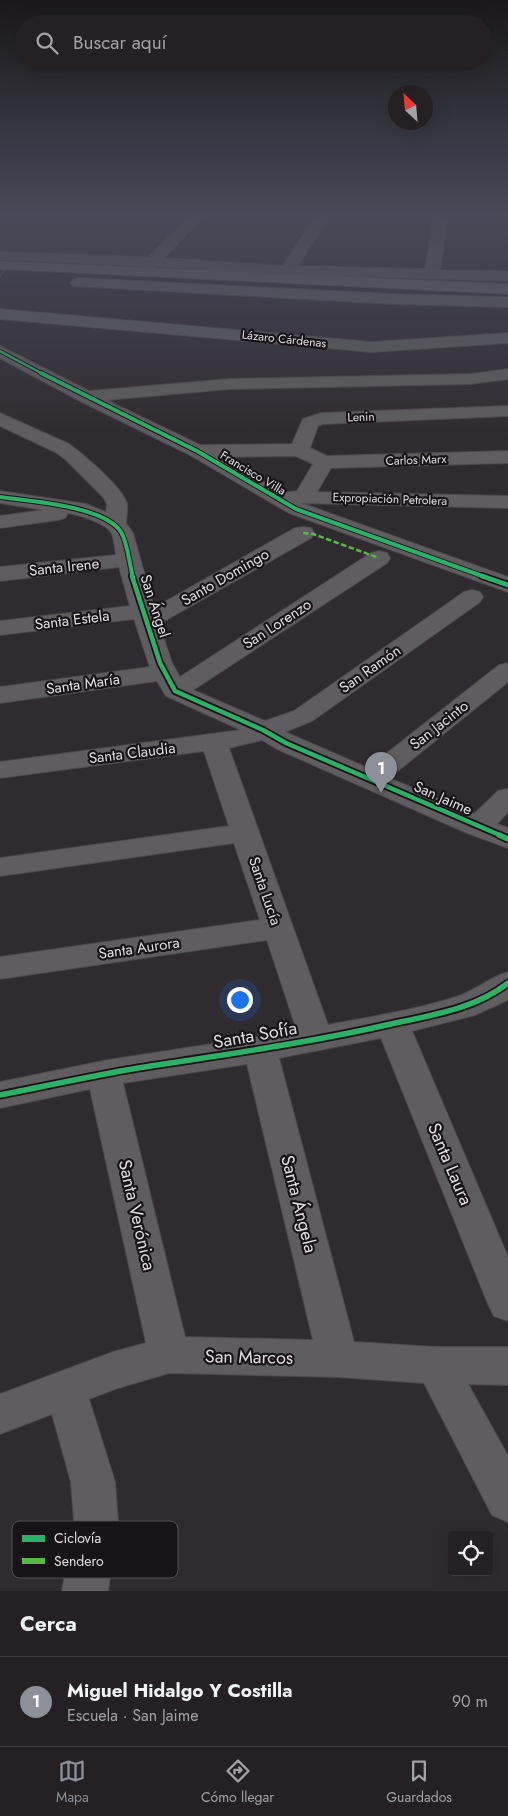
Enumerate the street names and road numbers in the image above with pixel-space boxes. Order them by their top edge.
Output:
street label: Lázaro Cárdenas [241,326,327,352]
street label: Lenin [347,408,375,426]
street label: Francisco Villa [217,446,289,500]
street label: Carlos Marx [385,450,448,470]
street label: Expropiación Petrolera [332,488,448,510]
street label: Santo Domingo [177,543,273,611]
street label: Santa Irene [28,552,101,582]
street label: San Ángel [134,572,176,640]
street label: San Lorenzo [238,593,316,655]
street label: Santa Estela [33,605,111,635]
street label: San Ramón [335,640,405,698]
street label: Santa María [45,668,121,700]
street label: San Jacinto [405,695,473,755]
street label: Santa Claudia [87,737,177,769]
street label: San Jaime [410,775,476,821]
street label: Santa Lucía [243,854,287,928]
street label: Santa Aurora [97,931,181,965]
street label: Santa Sofía [211,1015,299,1055]
street label: Santa Laura [421,1119,479,1209]
street label: Santa Ángela [274,1152,324,1256]
street label: Santa Verónica [112,1157,162,1273]
street label: San Marcos [205,1343,293,1371]

